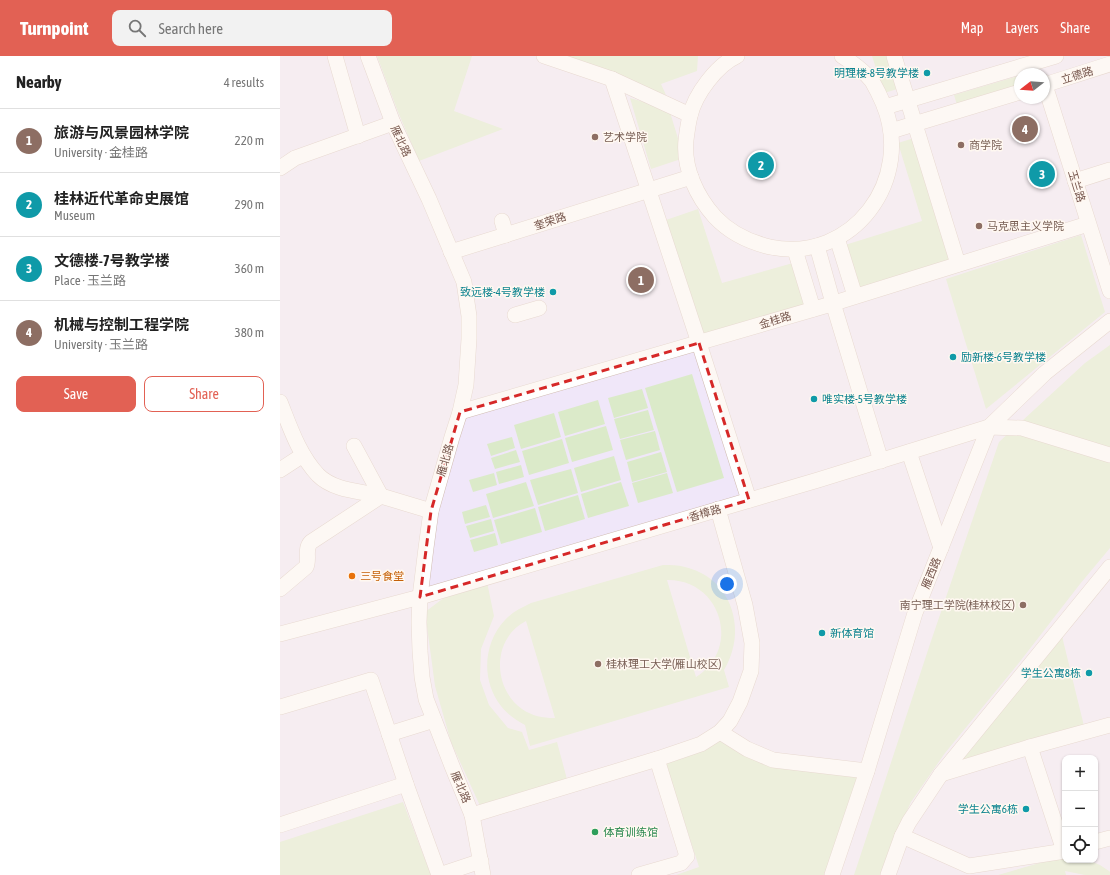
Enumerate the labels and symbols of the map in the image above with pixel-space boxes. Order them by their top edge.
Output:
street label: 立德路 [1059,64,1095,86]
place label: 明理楼-8号教学楼 [834,67,919,79]
marker: 明理楼-8号教学楼 [922,68,932,78]
north arrow [1014,68,1050,104]
pin: 4 [1012,114,1038,144]
street label: 雁北路 [389,124,413,158]
place label: 艺术学院 [603,131,647,143]
marker: 艺术学院 [590,132,600,142]
place label: 商学院 [969,139,1002,151]
marker: 商学院 [956,140,966,150]
pin: 2 [748,150,774,180]
pin: 3 [1029,159,1055,189]
street label: 玉兰路 [1066,168,1088,204]
street label: 奎荣路 [532,210,568,232]
place label: 马克思主义学院 [987,220,1064,232]
marker: 马克思主义学院 [974,221,984,231]
pin: 1 [628,265,654,295]
place label: 致远楼-4号教学楼 [460,286,545,298]
marker: 致远楼-4号教学楼 [548,287,558,297]
street label: 金桂路 [757,309,793,331]
place label: 励新楼-6号教学楼 [961,351,1046,363]
marker: 励新楼-6号教学楼 [948,352,958,362]
place label: 唯实楼-5号教学楼 [822,393,907,405]
marker: 唯实楼-5号教学楼 [809,394,819,404]
street label: 雁北路 [435,442,455,478]
street label: 香樟路 [687,503,723,523]
street label: 雁西路 [919,555,943,591]
place label: 三号食堂 [360,570,404,582]
marker: 三号食堂 [347,571,357,581]
your location [717,574,737,594]
place label: 南宁理工学院(桂林校区) [900,599,1015,611]
marker: 南宁理工学院(桂林校区) [1018,600,1028,610]
place label: 新体育馆 [830,627,874,639]
marker: 新体育馆 [817,628,827,638]
place label: 桂林理工大学(雁山校区) [606,658,722,670]
marker: 桂林理工大学(雁山校区) [593,659,603,669]
place label: 学生公寓8栋 [1021,667,1081,679]
marker: 学生公寓8栋 [1084,668,1094,678]
street label: 雁北路 [449,769,473,805]
place label: 学生公寓6栋 [958,803,1018,815]
marker: 学生公寓6栋 [1021,804,1031,814]
place label: 体育训练馆 [603,826,658,838]
marker: 体育训练馆 [590,827,600,837]

